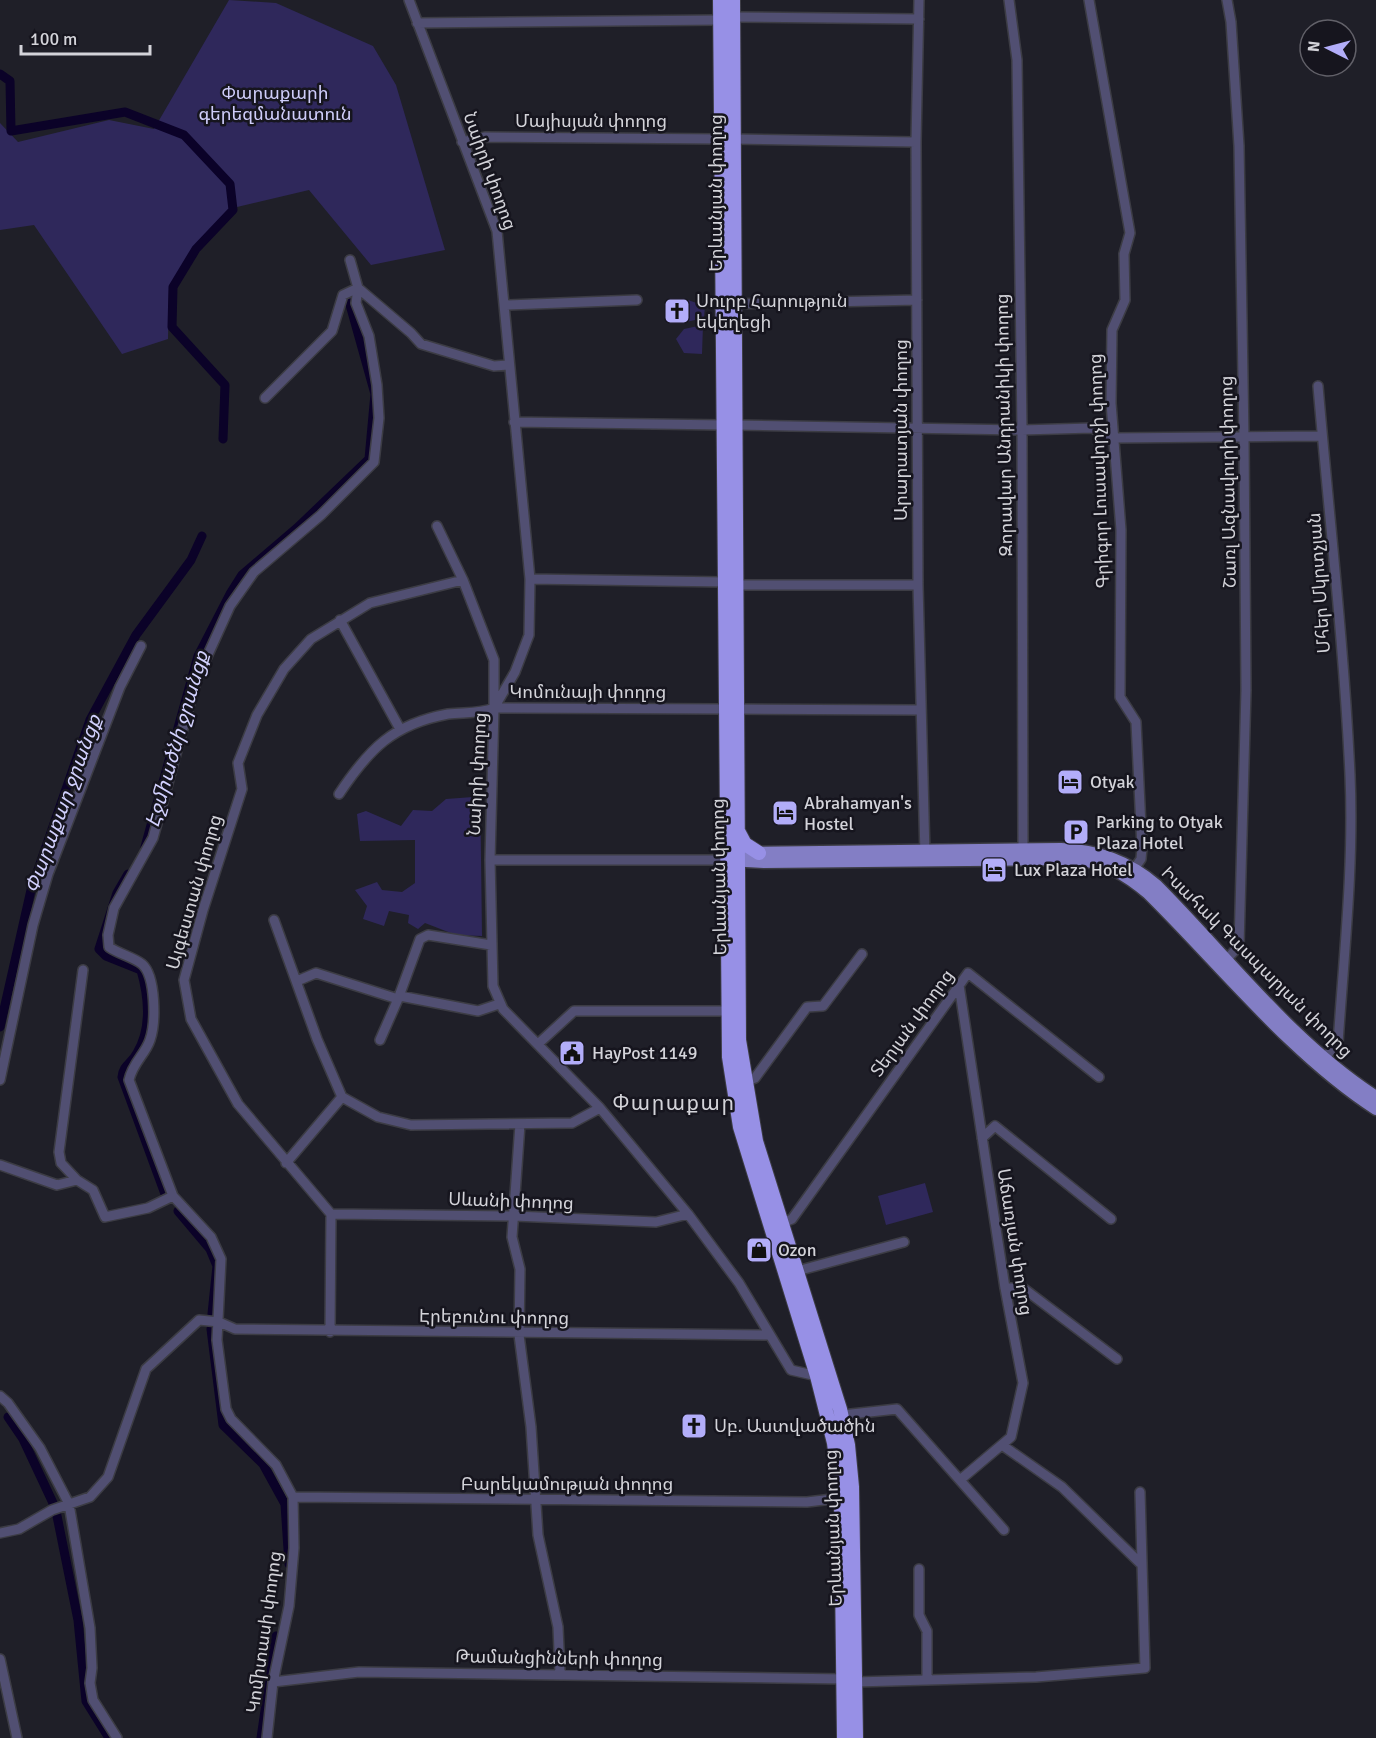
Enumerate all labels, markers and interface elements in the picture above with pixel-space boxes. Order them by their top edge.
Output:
scale bar [21,18,150,56]
north arrow [1298,18,1358,78]
text: 100 m [30,28,77,50]
text: N [1304,40,1325,53]
park label: Փարաքարի գերեզմանատուն [198,82,352,125]
street label: Նաիրի փողոց [459,109,521,233]
street label: Մայիսյան փողոց [515,110,667,132]
street label: Երևանյան փողոց [705,114,727,272]
place label: Սուրբ Հարություն եկեղեցի [696,290,848,333]
street label: Զորավար Անդրանիկի փողոց [991,293,1017,557]
church icon: Սուրբ Հարություն եկեղեցի [662,296,692,326]
street label: Արարատյան փողոց [890,339,912,521]
street label: Գրիգոր Լուսավորչի փողոց [1084,353,1114,589]
street label: Շառլ Ազնավուրի փողոց [1215,375,1241,589]
street label: Մհեր Մկրտչյան [1303,512,1335,654]
water label: Էջմիածնի ջրանցք [140,647,214,830]
street label: Կոմունայի փողոց [510,681,666,703]
water label: Փարաքար ջրանցք [19,710,107,897]
street label: Նաիրի փողոց [463,712,491,836]
hotel icon: Otyak [1055,767,1085,797]
place label: Otyak [1090,771,1135,793]
place label: Abrahamyan's Hostel [804,792,912,835]
street label: Երևանյան փողոց [707,798,731,956]
hotel icon: Abrahamyan's Hostel [770,798,800,828]
place label: Parking to Otyak Plaza Hotel [1096,811,1223,854]
street label: Այգեստան փողոց [161,812,227,972]
parking icon: Parking to Otyak Plaza Hotel [1061,817,1091,847]
hotel icon: Lux Plaza Hotel [979,855,1009,885]
place label: Lux Plaza Hotel [1014,859,1133,881]
street label: Իսահակ Գասպարյան փողոց [1157,862,1357,1062]
street label: Տերյան փողոց [866,965,958,1081]
public building icon: HayPost 1149 [557,1038,587,1068]
place label: HayPost 1149 [592,1042,698,1064]
district label: Փարաքար [613,1090,735,1116]
street label: Աճառյան փողոց [993,1167,1037,1317]
street label: Սևանի փողոց [448,1188,574,1214]
shop icon: Ozon [744,1235,774,1265]
place label: Ozon [778,1239,817,1261]
street label: Էրեբունու փողոց [419,1305,569,1329]
church icon: Սբ. Աստվածածին [679,1411,709,1441]
place label: Սբ. Աստվածածին [714,1415,876,1437]
street label: Երևանյան փողոց [819,1449,847,1607]
street label: Բարեկամության փողոց [461,1473,673,1495]
street label: Կոմիտասի փողոց [242,1550,286,1714]
street label: Թամանցինների փողոց [455,1645,663,1671]

